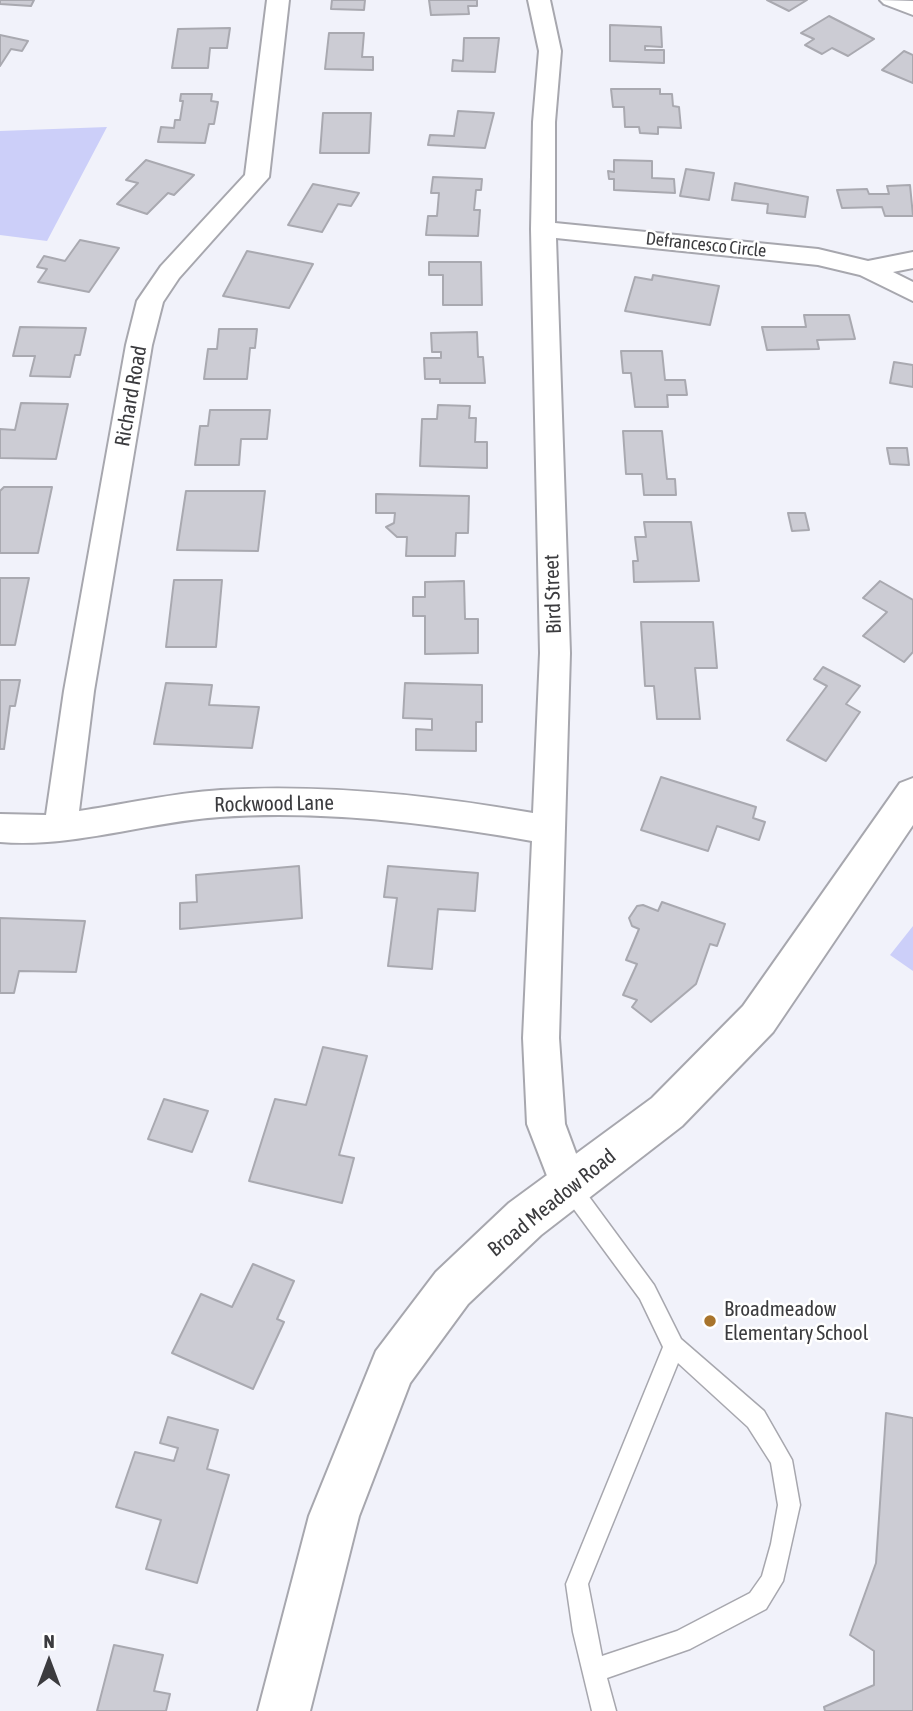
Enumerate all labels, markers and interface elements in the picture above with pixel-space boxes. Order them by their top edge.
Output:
street label: Defrancesco Circle [645,228,767,262]
street label: Richard Road [110,344,152,448]
street label: Bird Street [539,554,567,634]
street label: Rockwood Lane [214,790,334,818]
street label: Broad Meadow Road [483,1144,621,1262]
place label: Broadmeadow Elementary School [724,1296,868,1346]
marker: Broadmeadow Elementary School [702,1313,718,1329]
north arrow [14,1627,84,1697]
text: N [43,1630,55,1652]

